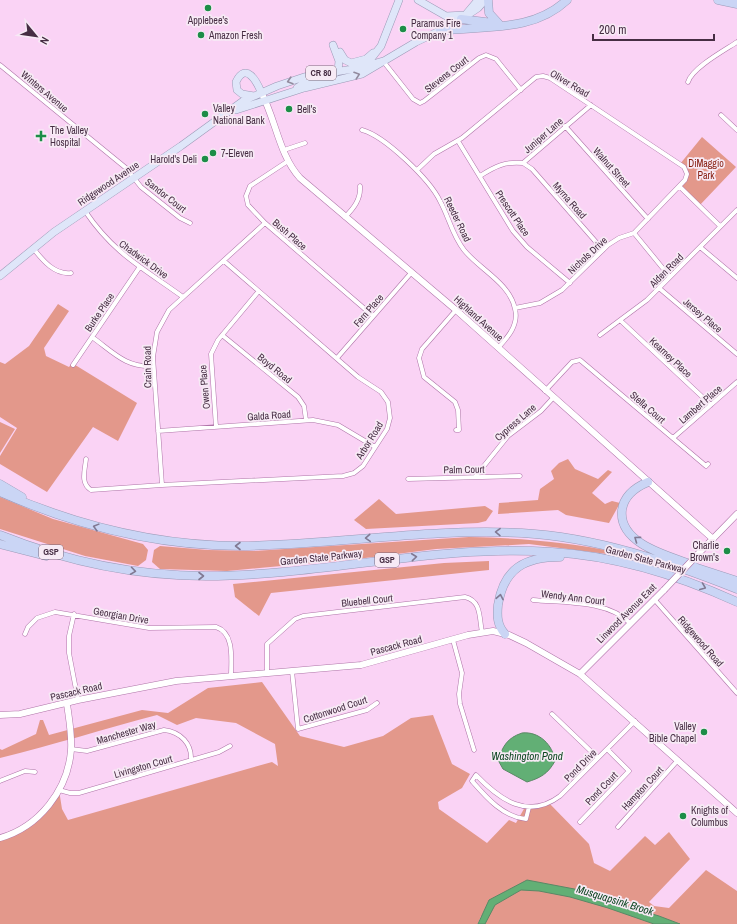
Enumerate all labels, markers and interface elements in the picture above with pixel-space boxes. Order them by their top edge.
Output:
marker: Applebee's [203,3,213,13]
place label: Applebee's [187,14,228,27]
north arrow [16,16,56,56]
scale bar [593,16,714,42]
place label: Paramus Fire Company 1 [411,17,461,42]
text: 200 m [599,22,626,38]
marker: Paramus Fire Company 1 [398,24,408,34]
place label: Amazon Fresh [208,29,262,42]
marker: Amazon Fresh [196,30,206,40]
text: N [37,35,52,47]
street label: Stevens Court [422,53,471,96]
road number: CR 80 [306,66,336,80]
street label: Oliver Road [548,67,592,100]
street label: Winters Avenue [18,68,71,115]
one-way arrow [353,72,360,80]
one-way arrow [287,76,294,85]
place label: Valley National Bank [213,102,265,127]
place label: Bell's [297,103,316,116]
marker: Bell's [284,104,294,114]
marker: Valley National Bank [200,109,210,119]
street label: Juniper Lane [521,114,566,156]
place label: The Valley Hospital [50,124,89,149]
marker: The Valley Hospital [35,130,47,142]
street label: Walnut Street [590,145,633,191]
place label: 7-Eleven [221,147,253,160]
marker: 7-Eleven [208,148,218,158]
place label: Harold's Deli [150,153,197,166]
marker: Harold's Deli [200,154,210,164]
park label: DiMaggio Park [688,157,724,182]
street label: Ridgewood Avenue [75,158,142,209]
street label: Sandor Court [142,175,189,216]
street label: Myrna Road [550,179,589,221]
street label: Prescott Place [492,188,533,239]
street label: Reeder Road [441,194,474,244]
street label: Bush Place [270,216,310,253]
street label: Nichols Drive [565,234,610,277]
street label: Chadwick Drive [116,237,171,282]
street label: Alden Road [646,251,686,291]
street label: Burke Place [82,290,117,334]
street label: Fern Place [351,291,386,329]
street label: Highland Avenue [451,293,506,344]
street label: Jersey Place [681,295,725,336]
street label: Kearney Place [647,334,695,381]
street label: Crain Road [141,346,154,388]
street label: Boyd Road [255,351,295,386]
street label: Owen Place [196,364,213,410]
street label: Lambert Place [676,382,725,427]
street label: Stella Court [627,388,669,427]
street label: Cypress Lane [492,401,539,444]
street label: Galda Road [247,407,291,424]
street label: Arbor Road [352,419,386,462]
street label: Palm Court [443,463,485,476]
one-way arrow [93,523,100,532]
one-way arrow [495,528,501,536]
one-way arrow [365,534,371,543]
one-way arrow [634,537,641,544]
place label: Charlie Brown's [690,539,719,564]
one-way arrow [235,542,241,550]
street label: Garden State Parkway [604,543,688,577]
road number: GSP [39,545,63,559]
marker: Charlie Brown's [722,546,732,556]
street label: Garden State Parkway [279,547,364,568]
road number: GSP [375,553,399,567]
one-way arrow [411,553,417,562]
one-way arrow [130,566,136,575]
one-way arrow [198,572,204,580]
street label: Linwood Avenue East [594,580,659,646]
one-way arrow [699,582,706,590]
street label: Wendy Ann Court [540,587,606,608]
street label: Bluebell Court [341,591,394,610]
one-way arrow [495,594,504,600]
street label: Georgian Drive [92,604,150,627]
street label: Ridgewood Road [675,613,726,670]
street label: Pascack Road [369,632,423,659]
street label: Pascack Road [49,679,103,704]
street label: Cottonwood Court [302,693,369,726]
street label: Manchester Way [95,718,158,747]
place label: Valley Bible Chapel [649,720,697,745]
marker: Valley Bible Chapel [699,727,709,737]
street label: Pond Drive [561,746,600,784]
water label: Washington Pond [491,749,564,763]
street label: Livingston Court [112,752,175,781]
street label: Hampton Court [619,763,667,813]
street label: Pond Court [582,768,621,808]
place label: Knights of Columbus [691,804,729,829]
marker: Knights of Columbus [678,811,688,821]
water label: Musquapsink Brook [575,882,656,918]

